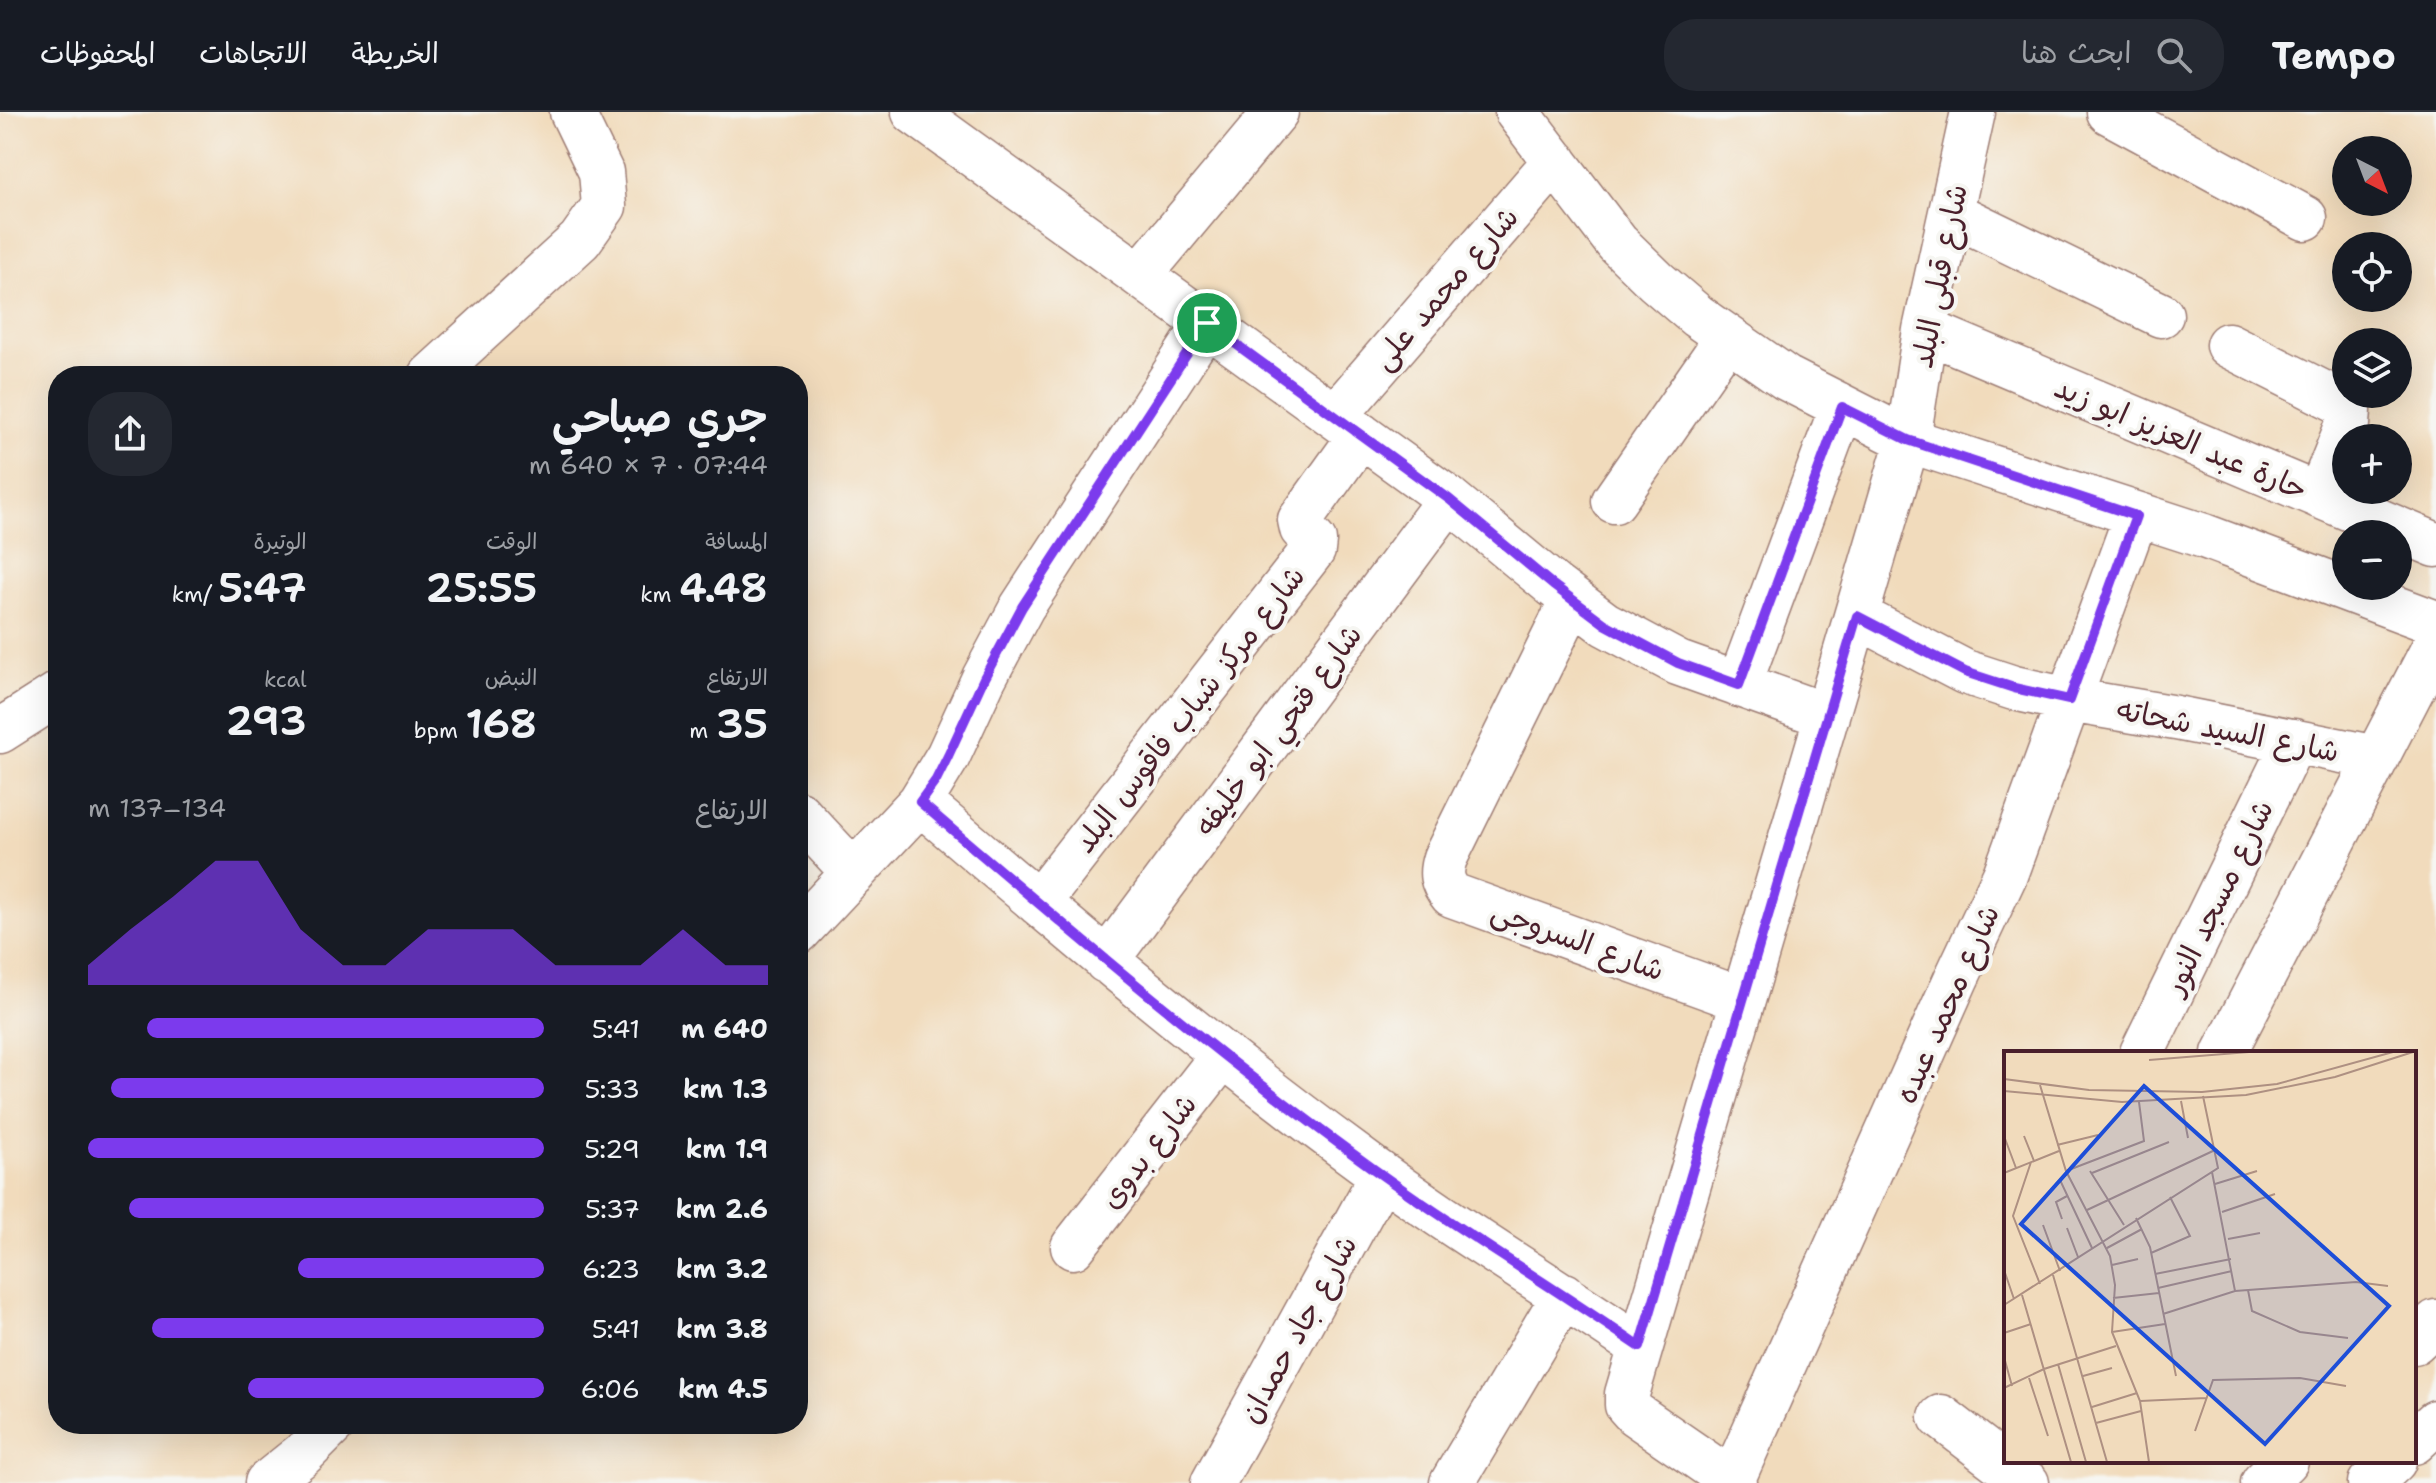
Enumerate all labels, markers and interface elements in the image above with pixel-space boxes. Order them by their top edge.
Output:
search box [1664,19,2224,91]
text: Tempo [2272,30,2396,81]
text: ابحث هنا [2021,32,2132,73]
icon: search [2152,33,2196,77]
text: المحفوظات [40,34,155,72]
text: الاتجاهات [199,34,307,72]
text: الخريطة [351,34,439,72]
north arrow [2332,136,2412,216]
map controls [2332,136,2412,600]
street label: شارع قبلى البلد [1901,180,1978,372]
street label: شارع محمد على [1363,197,1528,379]
button: locate [2332,232,2412,312]
pin [1173,289,1241,357]
icon: arrive [1185,301,1229,345]
button: layers [2332,328,2412,408]
street label: حارة عبد العزيز ابو زيد [2048,366,2314,510]
text: جري صباحي [552,387,768,446]
button: share [88,392,172,476]
button: + [2332,424,2412,504]
text: 07:44 · 7 × 640 m [529,447,768,482]
button: − [2332,520,2412,600]
text: الوتيرة [254,527,307,556]
text: الوقت [486,527,537,556]
text: المسافة [705,527,768,556]
street label: شارع مركز شباب فاقوس البلد [1064,557,1315,862]
text: 5:47 [218,561,307,615]
text: 25:55 [425,561,537,615]
text: 4.48 [679,561,768,615]
text: /km [172,580,218,609]
text: km [640,580,679,609]
street label: شارع فتحي ابو خليفه [1185,616,1376,848]
text: النبض [485,663,537,692]
text: الارتفاع [706,663,768,692]
text: kcal [264,665,307,694]
street label: شارع السيد شحاته [2113,688,2343,773]
text: 293 [225,694,307,748]
text: 168 [466,697,537,751]
text: 35 [716,697,768,751]
text: bpm [414,716,466,745]
text: m [689,716,716,745]
text: 134–137 m [88,790,226,825]
text: الارتفاع [695,792,768,827]
street label: شارع مسجد النور [2152,793,2284,1004]
street label: شارع السروجى [1485,890,1670,991]
street label: شارع محمد عبده [1885,898,2010,1110]
text: 5:41 [592,1011,640,1046]
text: 640 m [681,1011,768,1046]
inset map [2004,1051,2416,1463]
text: 5:33 [584,1071,640,1106]
text: 1.3 km [683,1071,768,1106]
street label: شارع بدوى [1090,1085,1207,1218]
text: 5:29 [584,1131,640,1166]
text: 1.9 km [686,1131,768,1166]
text: 5:37 [585,1191,640,1226]
text: 2.6 km [675,1191,768,1226]
street label: شارع جاد حمدان [1229,1228,1368,1431]
text: 6:23 [582,1251,640,1286]
text: 3.2 km [676,1251,768,1286]
text: 5:41 [592,1311,640,1346]
text: 3.8 km [676,1311,768,1346]
text: 6:06 [581,1371,640,1406]
text: 4.5 km [678,1371,768,1406]

